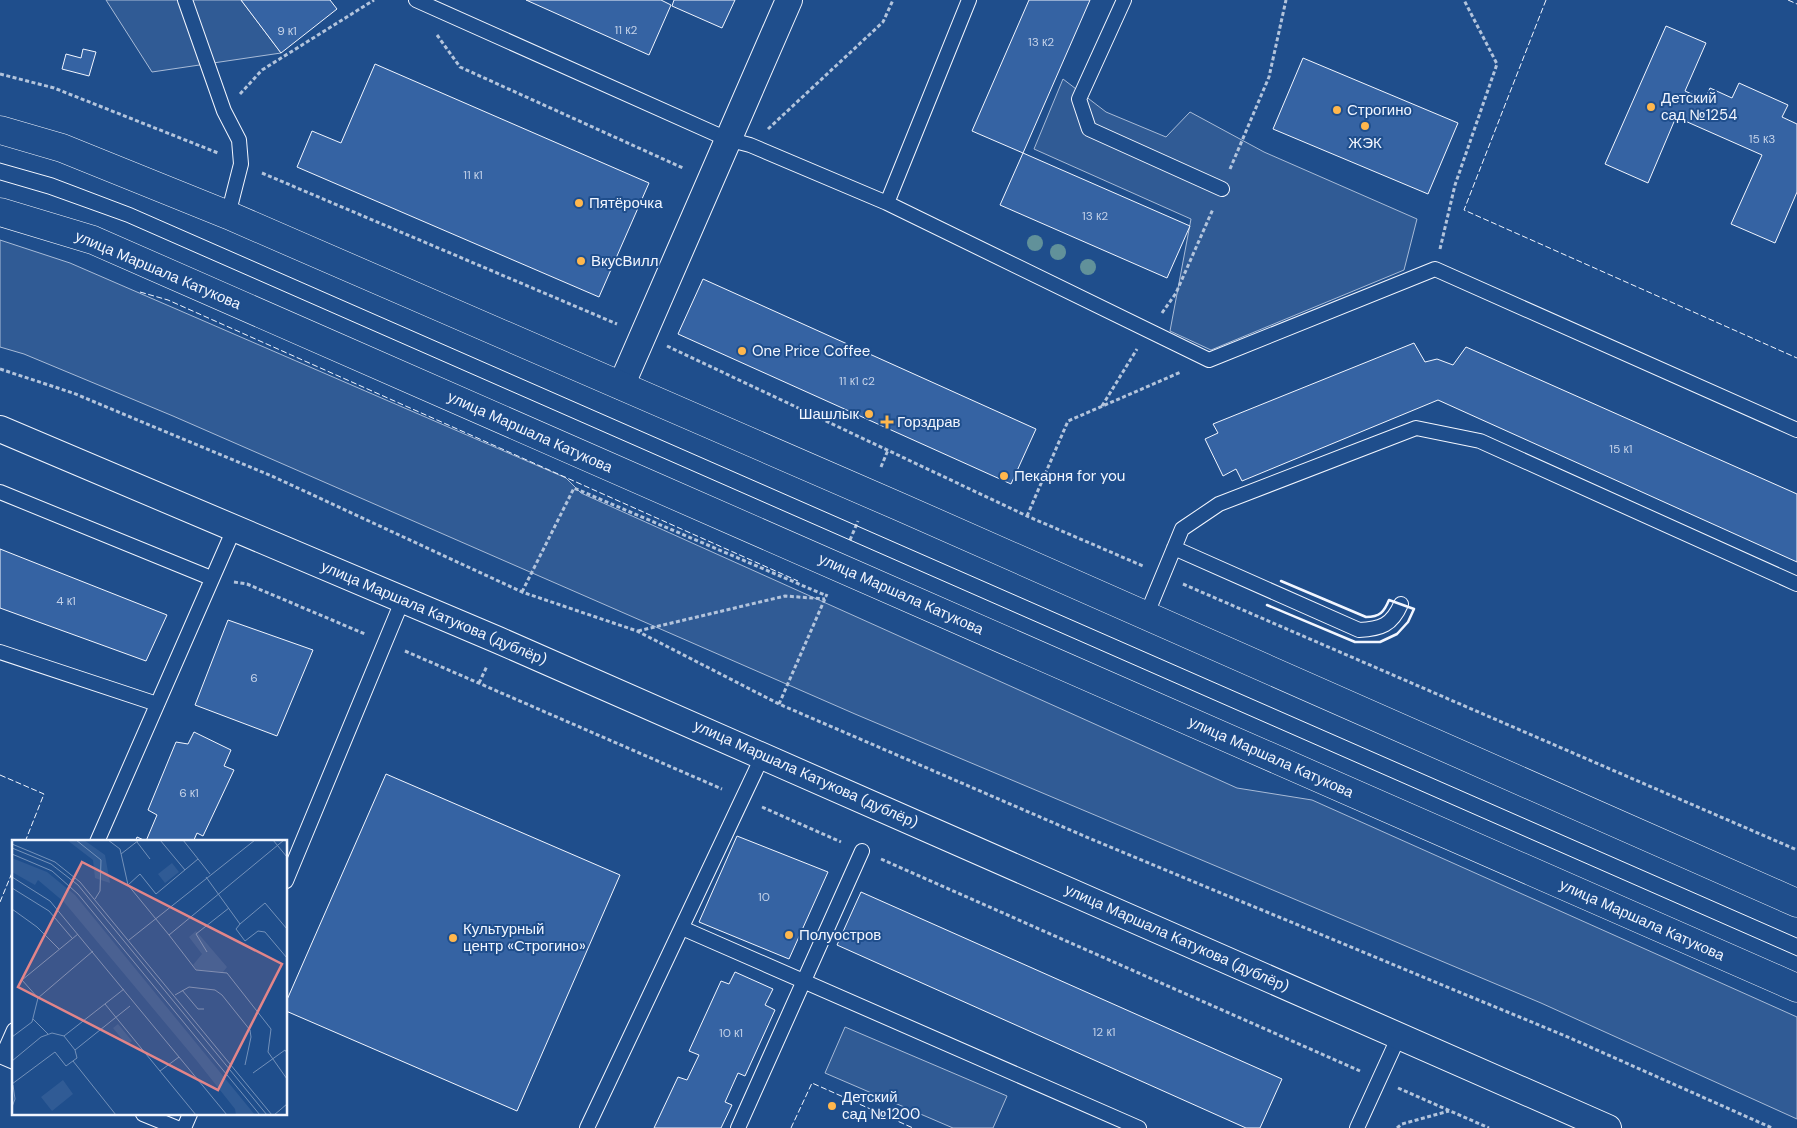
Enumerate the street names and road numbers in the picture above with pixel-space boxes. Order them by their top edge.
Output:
street label: улица Маршала Катукова [72,226,245,314]
street label: улица Маршала Катукова [444,387,616,478]
street label: улица Маршала Катукова [815,549,987,640]
street label: улица Маршала Катукова (дублёр) [318,556,550,670]
street label: улица Маршала Катукова [1185,712,1357,803]
street label: улица Маршала Катукова (дублёр) [691,715,921,833]
street label: улица Маршала Катукова [1556,875,1728,966]
street label: улица Маршала Катукова (дублёр) [1062,879,1292,997]

